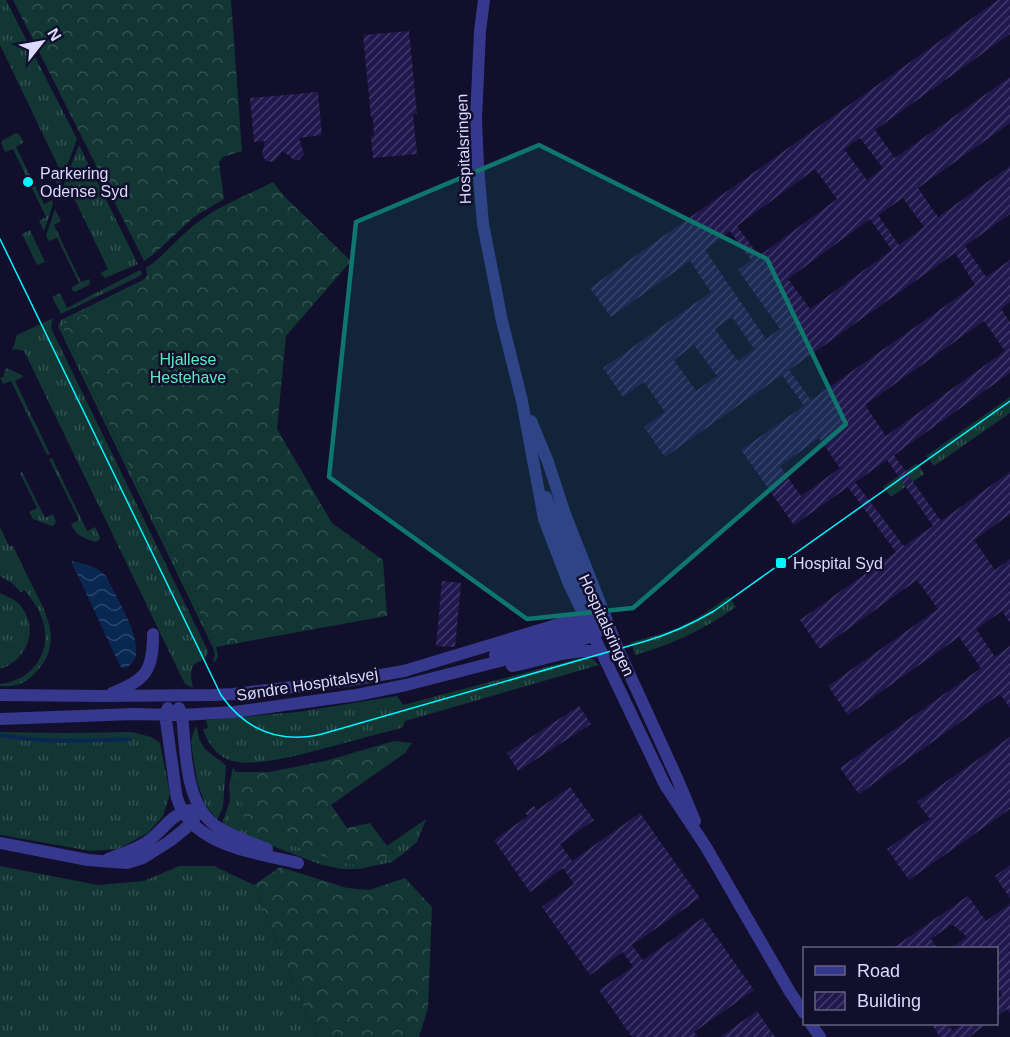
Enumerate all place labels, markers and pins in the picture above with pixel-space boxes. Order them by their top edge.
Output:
place label: Parkering Odense Syd [40,165,128,200]
marker: Parkering Odense Syd [21,175,35,189]
place label: Hospital Syd [793,555,883,572]
marker: Hospital Syd [774,556,788,570]

